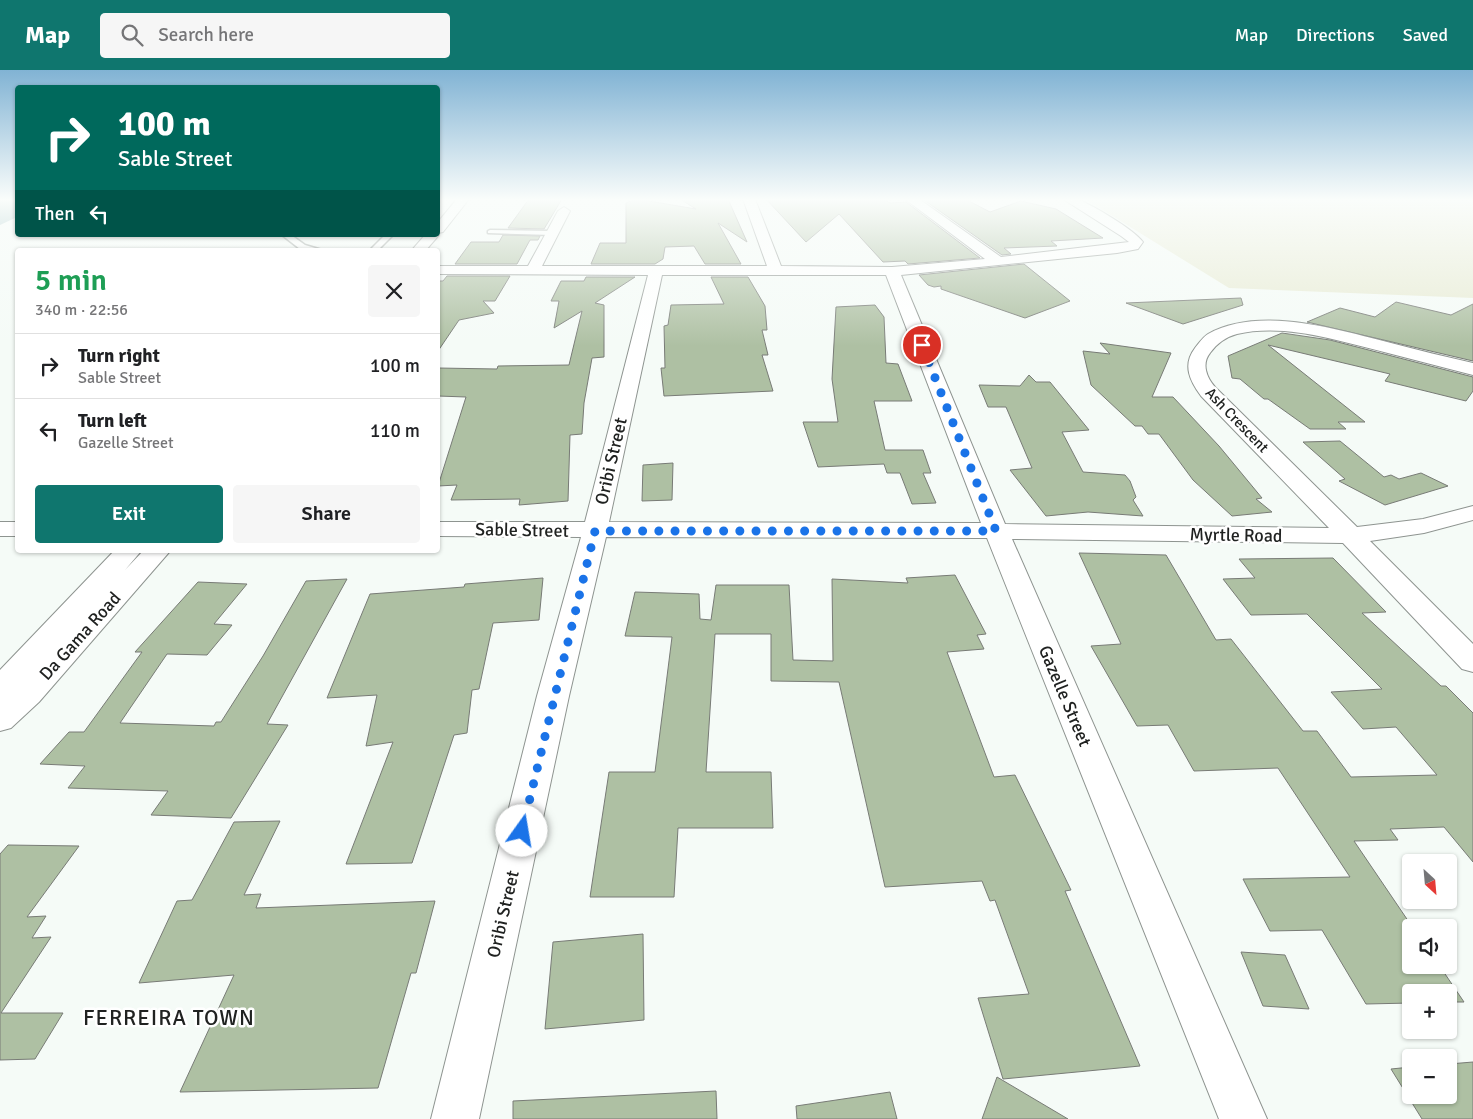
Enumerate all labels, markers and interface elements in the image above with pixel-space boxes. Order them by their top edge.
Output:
search box [100,13,450,58]
text: Map [25,20,70,50]
icon: search [118,21,146,49]
text: Search here [158,23,254,47]
text: Map [1235,24,1268,46]
text: Directions [1296,24,1375,46]
text: Saved [1403,24,1448,46]
text: 100 m [118,102,211,145]
icon: right [35,105,100,170]
text: Sable Street [118,145,232,172]
icon: left [85,200,113,228]
text: Then [35,202,75,226]
text: 5 min [35,262,107,299]
button: close [368,265,420,317]
text: 340 m · 22:56 [35,300,128,320]
pin [901,324,943,366]
icon: arrive [908,331,936,359]
text: Turn right [78,344,160,368]
icon: right [35,352,63,380]
text: 100 m [370,354,420,378]
text: Sable Street [78,368,161,388]
street label: Ash Crescent [1202,384,1272,456]
text: Turn left [78,409,147,433]
street label: Oribi Street [590,415,632,507]
icon: left [35,417,63,445]
text: 110 m [370,419,420,443]
text: Gazelle Street [78,433,174,453]
button: Exit [35,485,223,543]
button: Share [233,485,420,543]
street label: Sable Street [475,518,569,542]
street label: Myrtle Road [1189,523,1283,547]
street label: Da Gama Road [35,587,125,685]
street label: Gazelle Street [1034,642,1096,750]
position arrow [495,804,547,856]
north arrow [1402,854,1458,909]
map controls [1402,854,1457,1104]
street label: Oribi Street [482,868,524,960]
button: sound [1402,919,1457,974]
button: + [1402,984,1457,1039]
district label: FERREIRA TOWN [83,1004,255,1031]
button: − [1402,1049,1457,1104]

